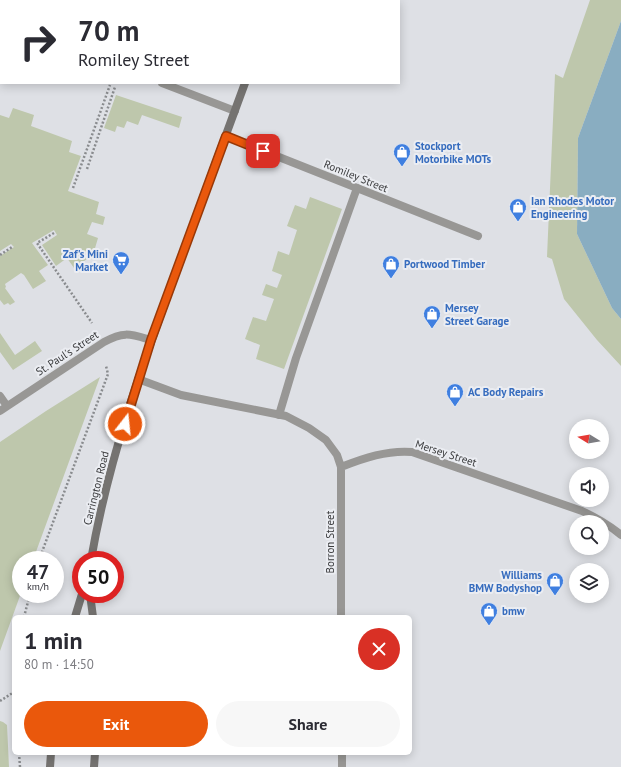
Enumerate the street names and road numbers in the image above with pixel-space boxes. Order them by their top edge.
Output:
street label: Romiley Street [322,157,390,195]
street label: St. Paul's Street [33,327,101,378]
street label: Mersey Street [414,436,479,470]
street label: Carrington Road [80,450,112,526]
street label: Borron Street [323,510,337,573]

